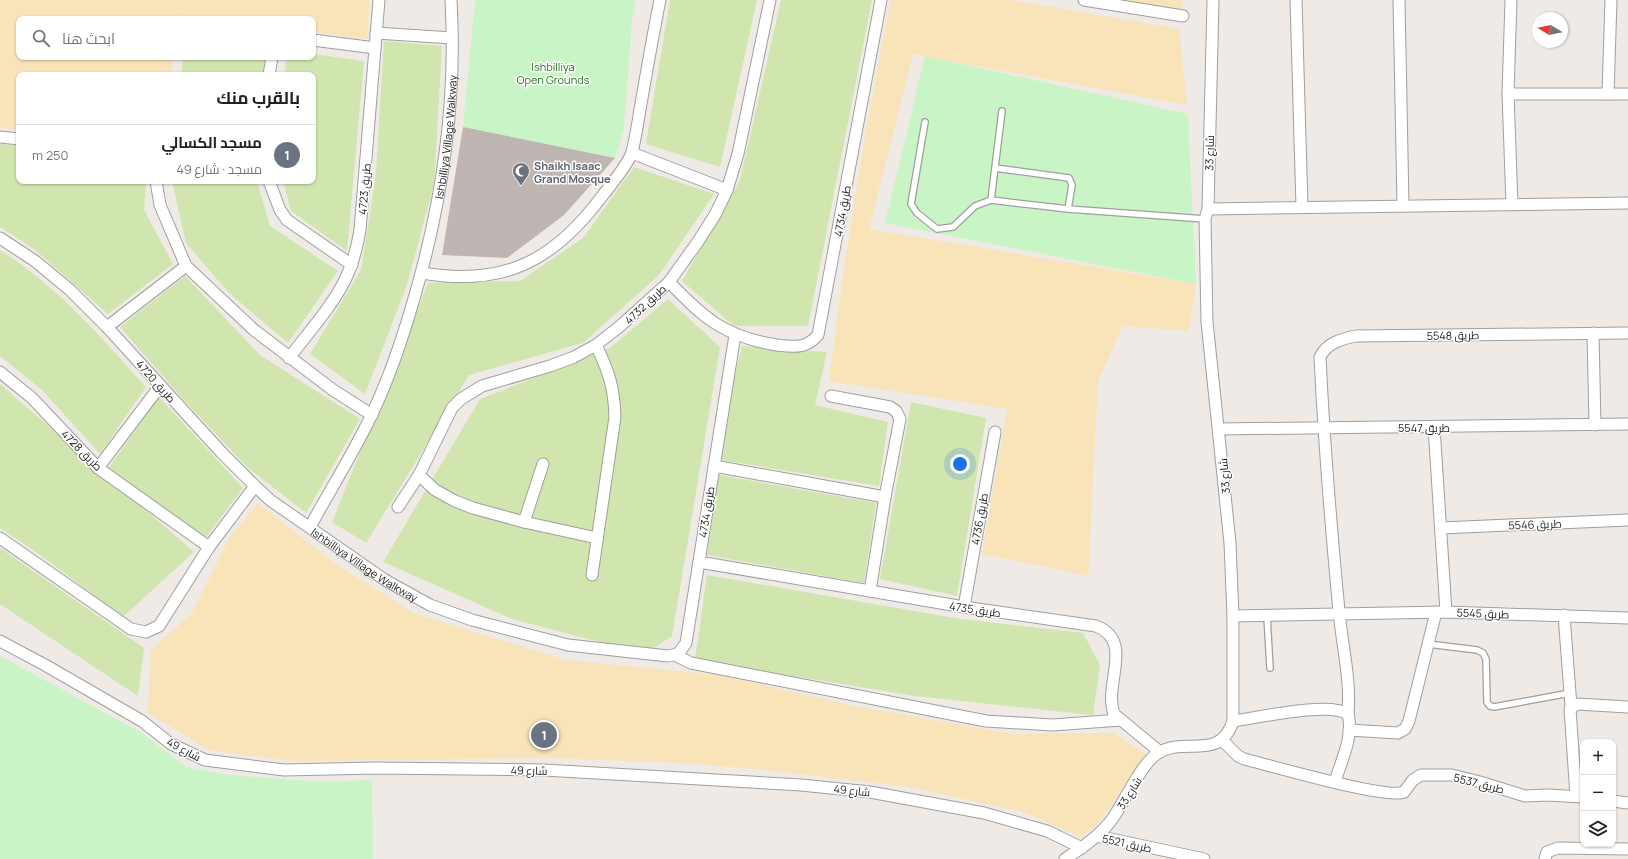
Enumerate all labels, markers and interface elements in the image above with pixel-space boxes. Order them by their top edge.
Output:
north arrow [1532,12,1568,48]
search box [16,16,316,60]
icon: search [30,27,52,49]
text: ابحث هنا [62,28,115,49]
park label: Ishbilliya Open Grounds [517,59,590,87]
street label: Ishbilliya Village Walkway [431,74,459,200]
text: بالقرب منك [216,86,300,109]
text: مسجد الكسالي [162,132,262,153]
street label: شارع 33 [1201,135,1218,171]
text: 250 m [32,146,69,164]
text: 1 [284,146,290,164]
place label: Shaikh Isaac Grand Mosque [534,158,611,186]
text: مسجد · شارع 49 [176,160,262,178]
mosque icon: Shaikh Isaac Grand Mosque [511,161,531,186]
street label: طريق 4723 [354,163,374,215]
street label: طريق 4734 [830,184,854,238]
street label: طريق 4732 [621,281,669,327]
street label: طريق 5548 [1426,327,1480,343]
street label: طريق 4720 [133,357,179,405]
street label: طريق 5547 [1398,420,1450,435]
street label: طريق 4728 [58,426,106,474]
your location [950,454,970,474]
street label: شارع 33 [1215,457,1234,494]
street label: طريق 4734 [695,485,717,539]
street label: طريق 4736 [967,492,991,546]
street label: طريق 5546 [1508,516,1562,532]
street label: Ishbilliya Village Walkway [309,524,421,605]
street label: طريق 4735 [948,598,1002,620]
street label: طريق 5545 [1456,605,1510,621]
pin: 1 [531,720,557,750]
street label: شارع 49 [164,734,204,765]
map controls [1580,739,1616,847]
button: + [1580,739,1616,775]
street label: شارع 49 [510,762,547,779]
street label: طريق 5537 [1452,769,1506,797]
street label: شارع 33 [1113,774,1146,813]
button: − [1580,775,1616,811]
street label: شارع 49 [833,781,871,800]
button: layers [1580,811,1616,847]
street label: طريق 5521 [1101,830,1153,856]

